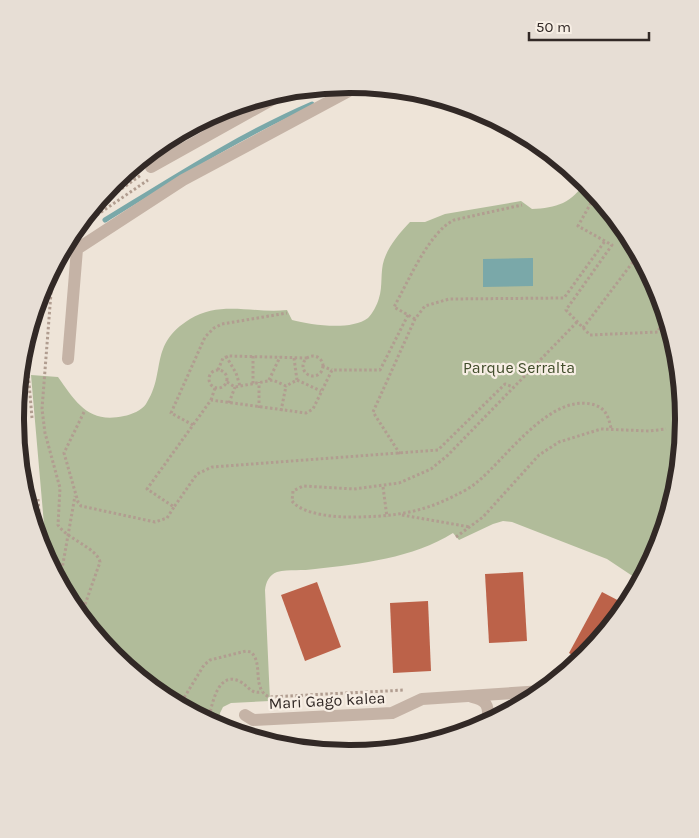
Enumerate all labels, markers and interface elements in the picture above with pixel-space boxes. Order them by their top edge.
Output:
scale bar [529,10,649,42]
text: 50 m [536,18,571,36]
park label: Parque Serralta [463,358,575,377]
street label: Mari Gago kalea [268,688,386,713]

